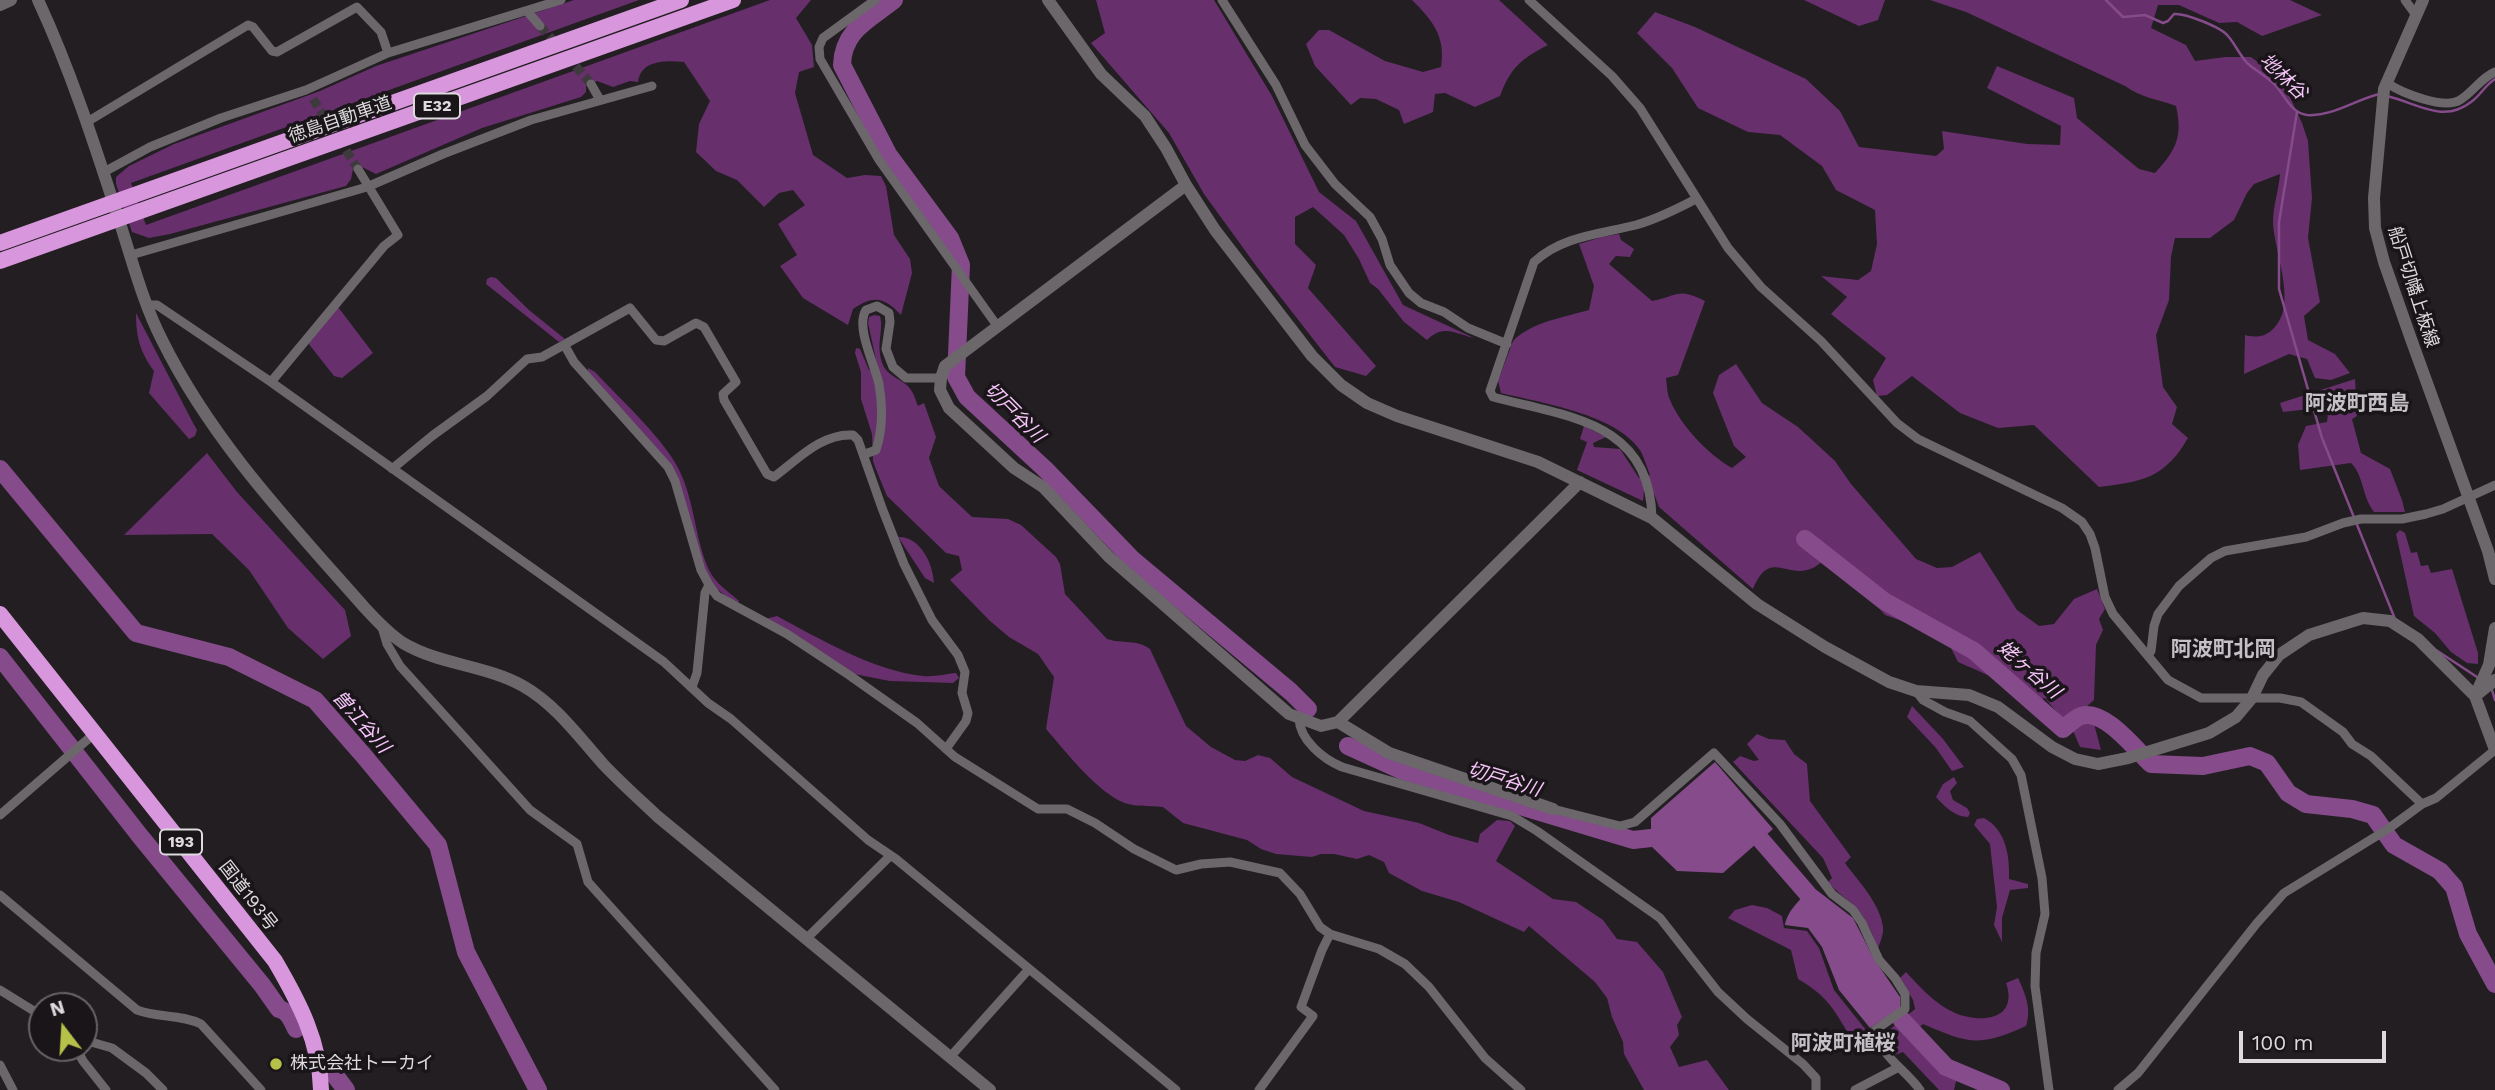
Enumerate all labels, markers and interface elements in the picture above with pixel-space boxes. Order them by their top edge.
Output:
water label: 地林谷 [2255,49,2311,105]
street label: 徳島自動車道 [285,92,395,148]
road number: E32 [414,94,460,118]
street label: 船戸切幡上板線 [2383,224,2443,350]
water label: 切戸谷川 [979,378,1049,448]
district label: 阿波町西島 [2305,391,2409,417]
water label: 姥ヶ谷川 [1993,636,2065,704]
district label: 阿波町北岡 [2171,637,2275,663]
water label: 曽江谷川 [327,686,395,758]
water label: 切戸谷川 [1464,758,1544,802]
road number: 193 [160,830,202,855]
street label: 国道193号 [214,857,282,935]
north arrow [28,992,98,1062]
text: N [47,995,67,1021]
scale bar [2243,1016,2390,1060]
text: 100 m [2252,1030,2314,1055]
district label: 阿波町植桜 [1791,1031,1895,1057]
place label: 株式会社トーカイ [290,1053,434,1075]
marker: 株式会社トーカイ [268,1056,284,1072]

